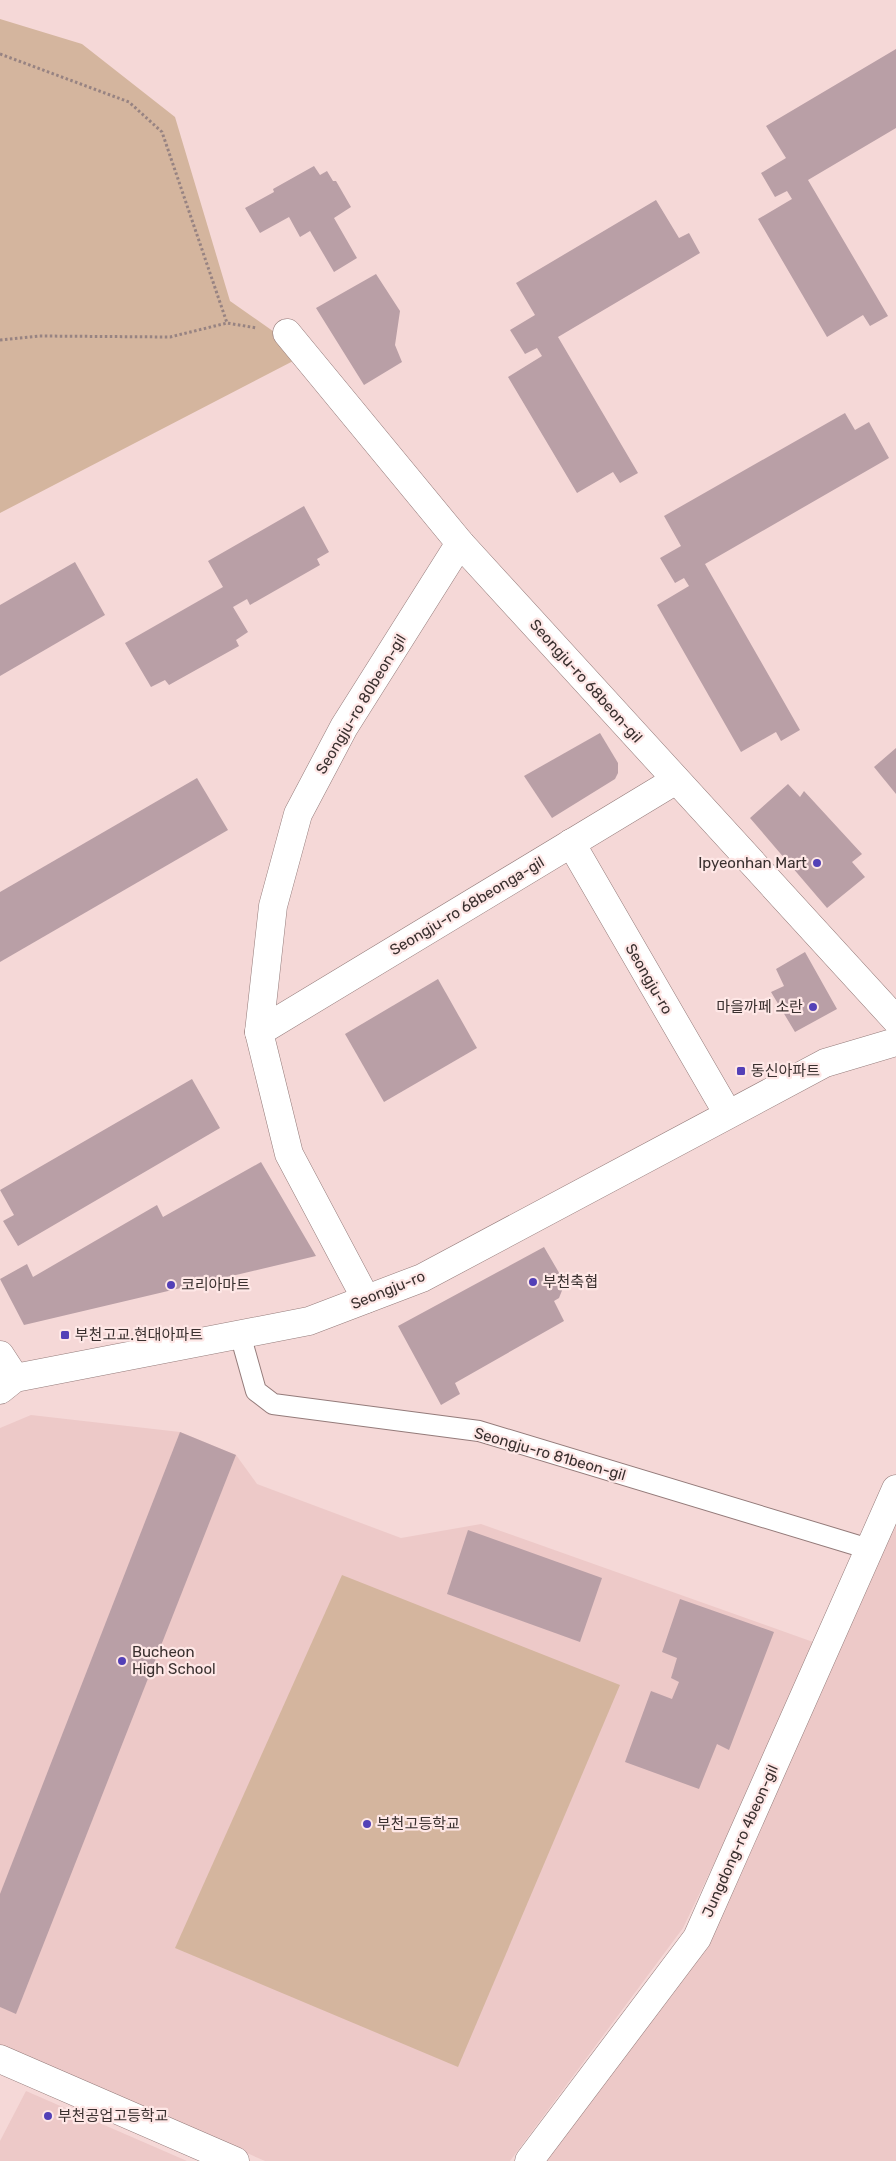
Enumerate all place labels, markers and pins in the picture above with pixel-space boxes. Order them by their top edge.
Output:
place label: Ipyeonhan Mart [698,854,807,872]
marker: Ipyeonhan Mart [811,857,823,869]
place label: 마을까페 소란 [717,998,803,1016]
marker: 마을까페 소란 [807,1001,819,1013]
place label: 동신아파트 [751,1062,820,1080]
marker: 동신아파트 [735,1065,747,1077]
place label: 부천축협 [543,1273,598,1291]
place label: 코리아마트 [181,1276,250,1294]
marker: 부천축협 [527,1276,539,1288]
marker: 코리아마트 [165,1279,177,1291]
place label: 부천고교.현대아파트 [75,1326,203,1344]
marker: 부천고교.현대아파트 [59,1329,71,1341]
place label: Bucheon High School [132,1643,216,1678]
marker: Bucheon High School [116,1655,128,1667]
place label: 부천고등학교 [377,1815,460,1833]
marker: 부천고등학교 [361,1818,373,1830]
place label: 부천공업고등학교 [58,2107,168,2125]
marker: 부천공업고등학교 [42,2110,54,2122]

